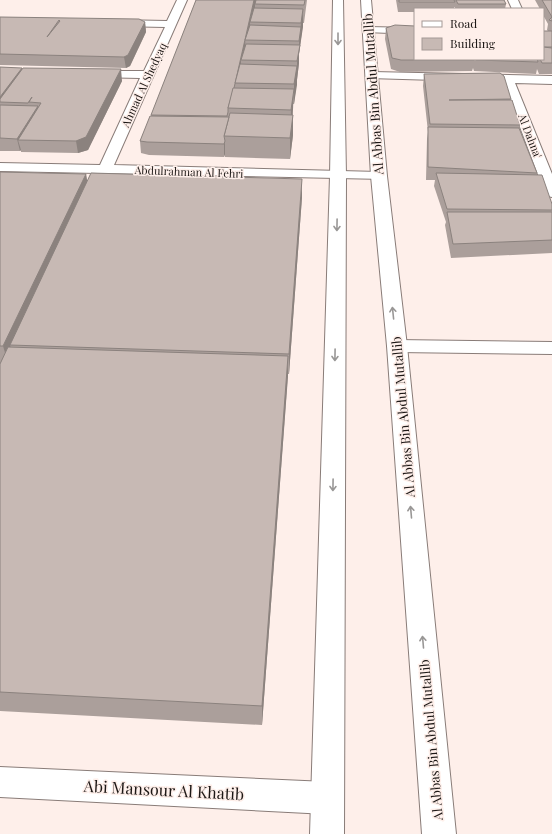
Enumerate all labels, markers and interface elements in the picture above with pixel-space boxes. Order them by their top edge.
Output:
legend [414,8,544,60]
street label: Al Abbas Bin Abdul Mutallib [358,13,387,176]
text: Road [450,15,477,31]
one-way arrow [334,32,342,45]
text: Building [450,35,496,51]
street label: Ahmad Al Shedyaq [117,39,170,130]
street label: Al Dahna' [515,110,546,160]
street label: Abdulrahman Al Fehri [133,162,244,181]
one-way arrow [333,218,341,231]
one-way arrow [390,307,397,320]
street label: Al Abbas Bin Abdul Mutallib [387,336,418,499]
one-way arrow [331,348,339,361]
one-way arrow [329,478,336,491]
one-way arrow [408,506,415,519]
one-way arrow [419,636,426,649]
street label: Al Abbas Bin Abdul Mutallib [415,659,446,822]
street label: Abi Mansour Al Khatib [82,775,245,804]

